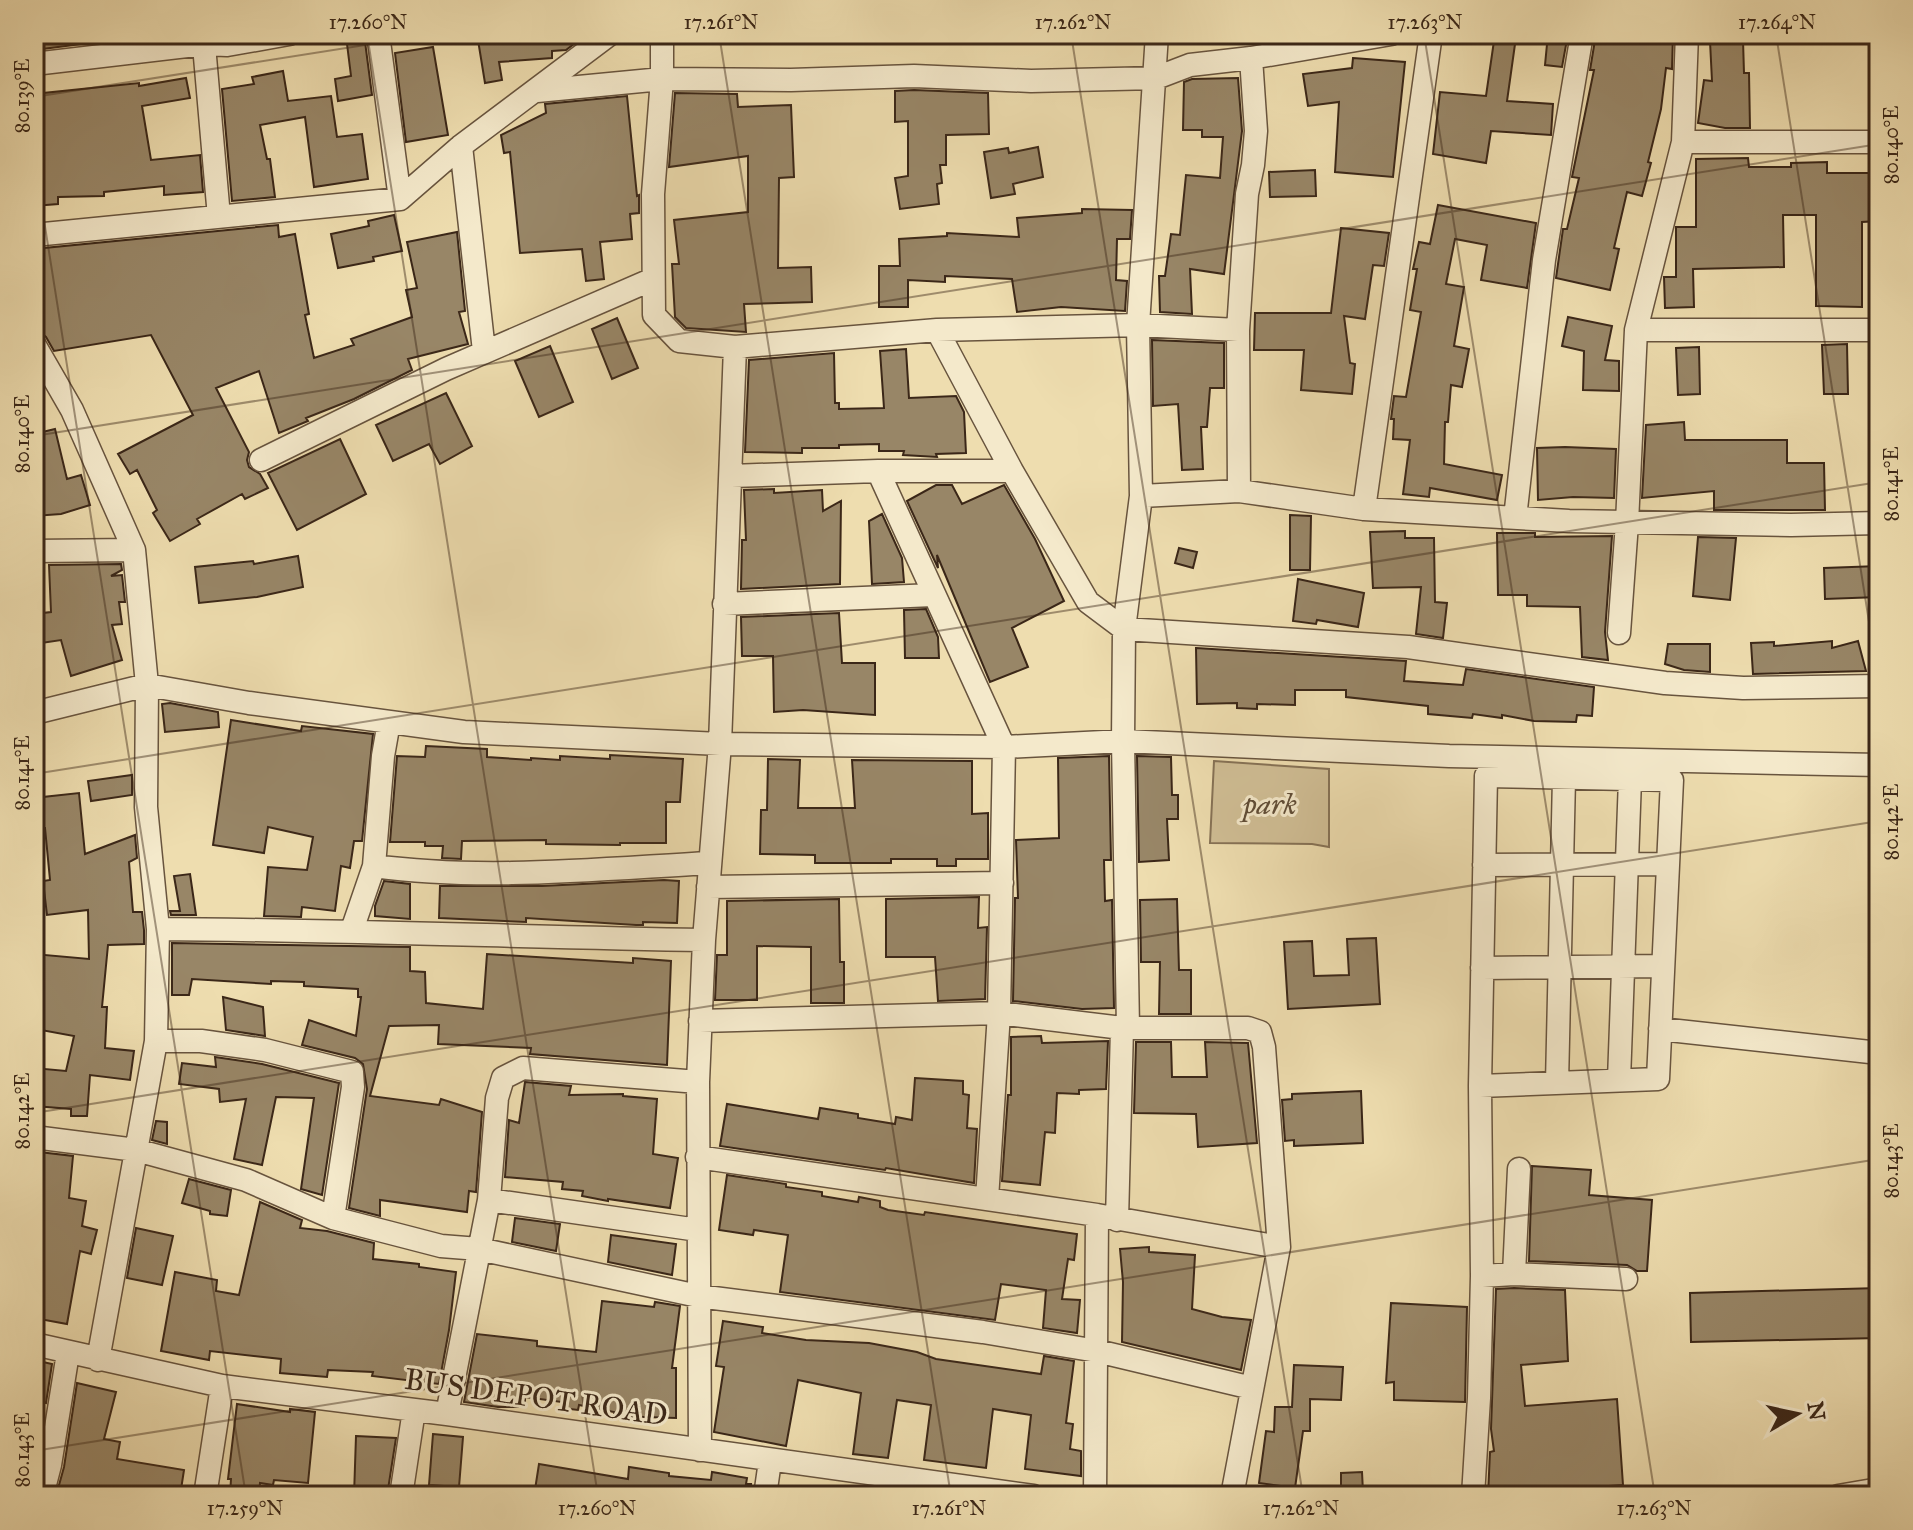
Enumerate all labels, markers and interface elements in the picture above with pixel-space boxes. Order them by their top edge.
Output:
text: 17.260°N [329,10,407,34]
text: 17.261°N [684,10,758,34]
text: 17.262°N [1035,10,1111,34]
text: 17.263°N [1388,10,1462,34]
text: 17.264°N [1738,10,1816,34]
text: 80.139°E [10,59,34,133]
text: 80.140°E [1879,106,1903,184]
text: 80.140°E [10,395,34,473]
text: 80.141°E [1879,447,1903,521]
text: 80.141°E [10,736,34,810]
text: 80.142°E [1879,784,1903,860]
park label: park [1239,786,1297,823]
text: 80.142°E [10,1073,34,1149]
text: 80.143°E [1879,1123,1903,1199]
street label: BUS DEPOT ROAD [402,1361,670,1433]
north arrow [1757,1374,1837,1454]
text: N [1801,1400,1831,1423]
text: 80.143°E [10,1412,34,1488]
text: 17.259°N [207,1496,283,1520]
text: 17.260°N [558,1496,636,1520]
text: 17.261°N [912,1496,986,1520]
text: 17.262°N [1263,1496,1339,1520]
text: 17.263°N [1617,1496,1691,1520]

